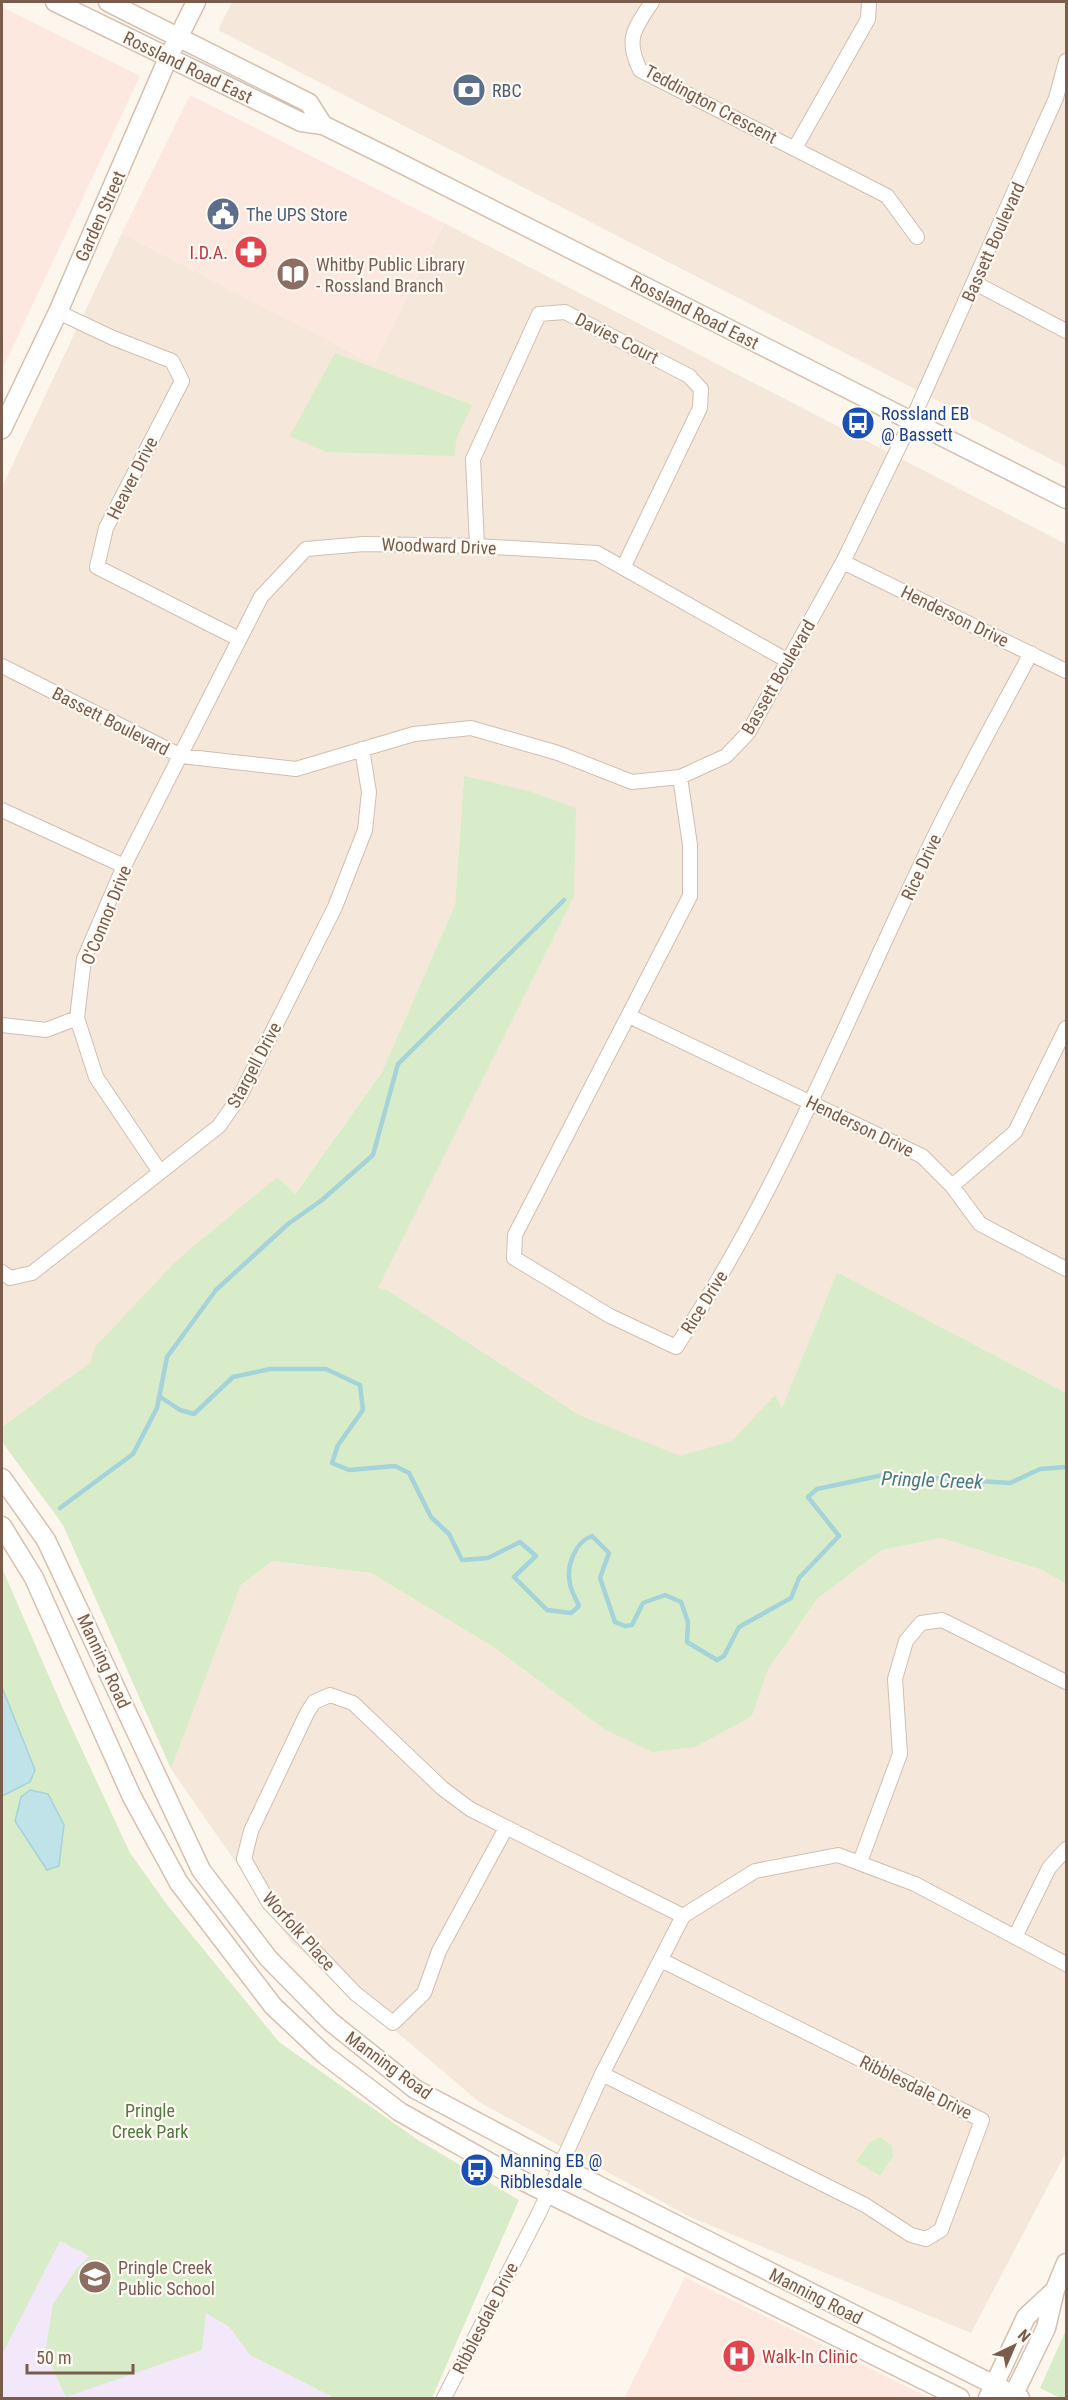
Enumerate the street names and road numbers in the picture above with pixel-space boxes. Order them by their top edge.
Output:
street label: Rossland Road East [120,27,256,107]
street label: Teddington Crescent [641,60,781,148]
street label: Garden Street [71,167,129,265]
street label: Bassett Boulevard [957,179,1029,305]
street label: Rossland Road East [627,271,763,353]
street label: Davies Court [572,308,662,368]
street label: Heaver Drive [102,433,162,523]
street label: Woodward Drive [381,533,497,559]
street label: Henderson Drive [898,581,1012,651]
street label: Bassett Boulevard [737,616,819,738]
street label: Bassett Boulevard [49,682,173,760]
street label: Rice Drive [897,831,945,903]
street label: O'Connor Drive [77,862,135,968]
street label: Stargell Drive [223,1018,285,1112]
street label: Henderson Drive [803,1091,917,1161]
street label: Rice Drive [676,1267,732,1337]
street label: Manning Road [73,1610,135,1712]
street label: Worfolk Place [258,1887,340,1975]
street label: Manning Road [342,2027,436,2103]
street label: Ribblesdale Drive [856,2051,976,2123]
street label: Ribblesdale Drive [448,2259,522,2377]
street label: Manning Road [766,2264,866,2328]

